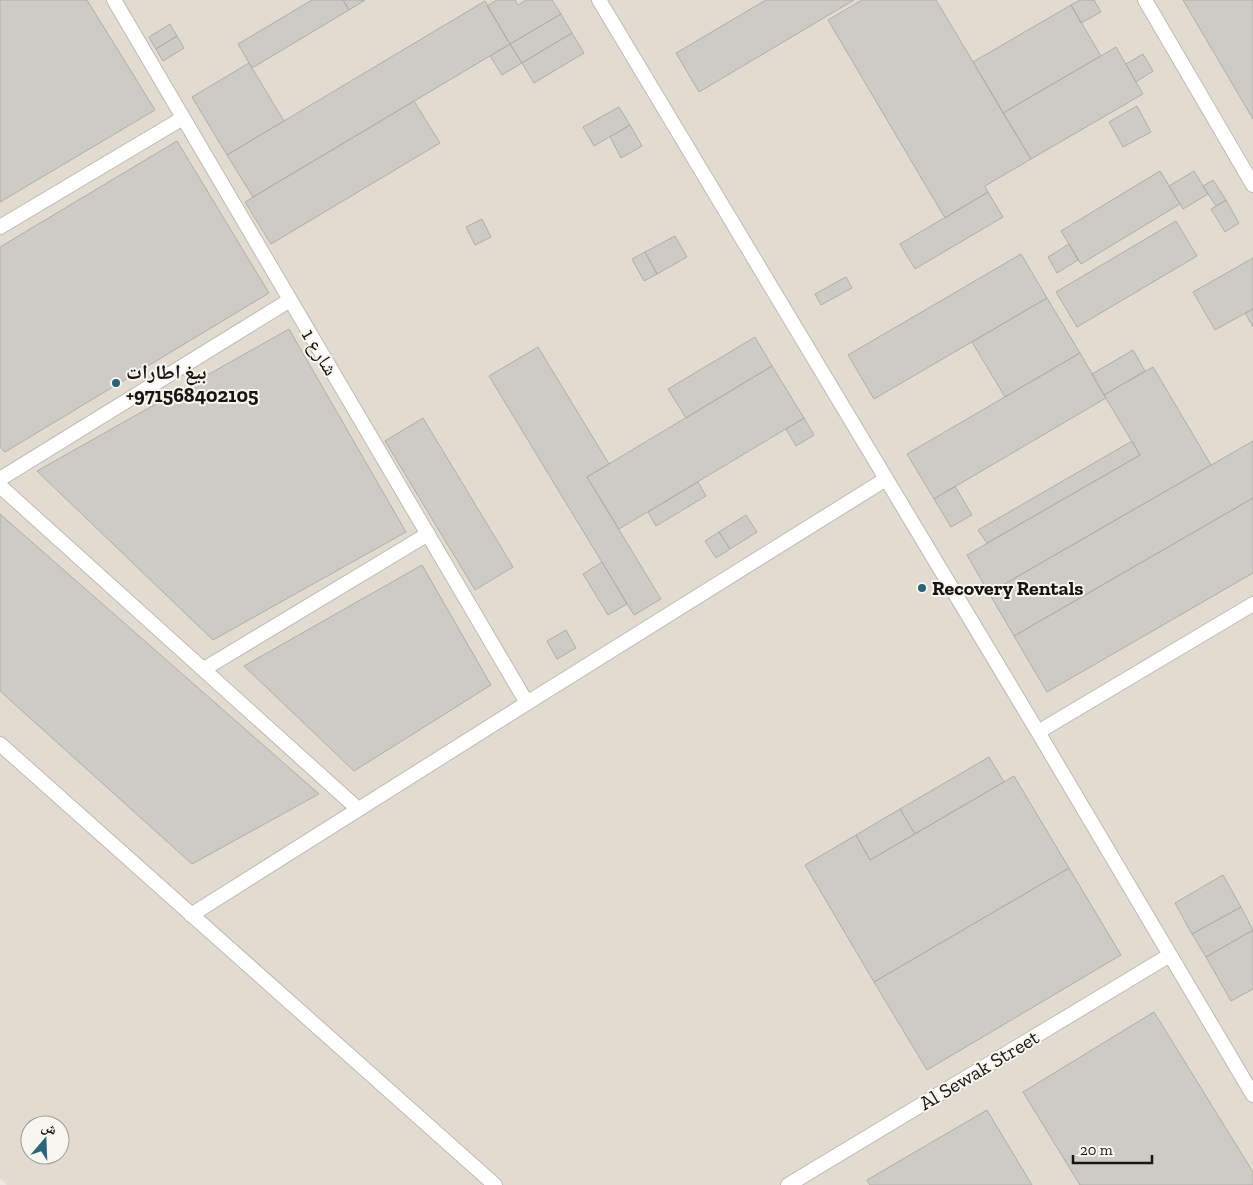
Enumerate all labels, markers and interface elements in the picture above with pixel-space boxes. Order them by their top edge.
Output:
street label: شارع 1 [296,324,343,380]
place label: بيغ اطارات +971568402105 [126,360,258,407]
marker: بيغ اطارات +971568402105 [110,377,122,389]
place label: Recovery Rentals [932,576,1084,600]
marker: Recovery Rentals [916,582,928,594]
street label: Al Sewak Street [915,1025,1044,1115]
north arrow [20,1115,70,1165]
text: ش [39,1118,59,1139]
scale bar [1073,1132,1152,1164]
text: 20 m [1080,1141,1113,1159]

